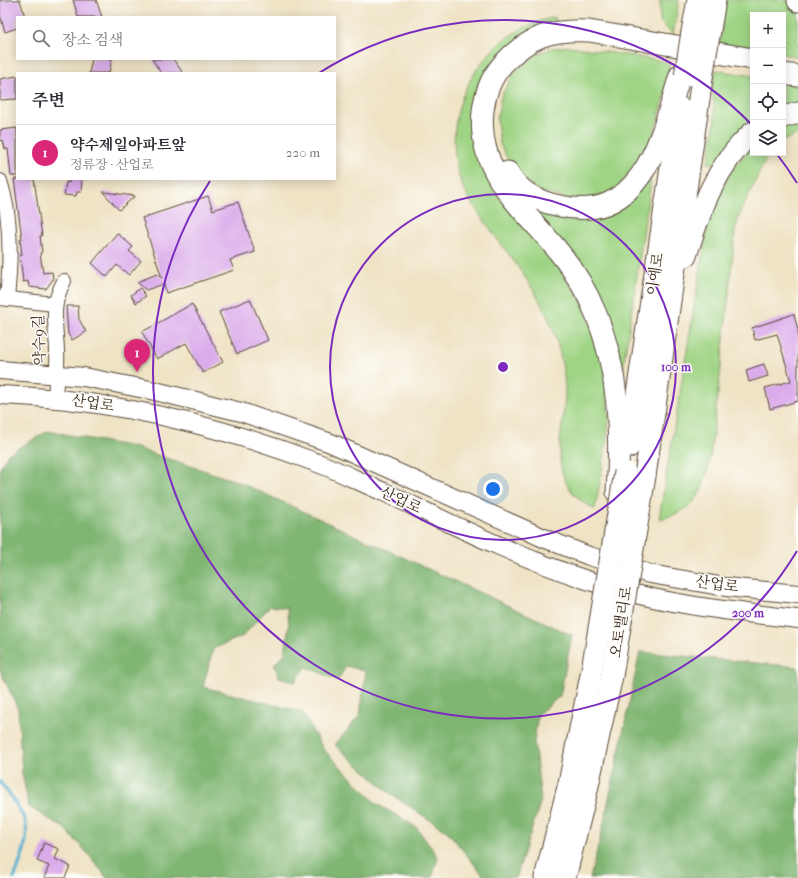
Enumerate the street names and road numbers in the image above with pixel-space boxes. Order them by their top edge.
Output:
street label: 이예로 [643,251,667,297]
street label: 약수9길 [29,314,49,366]
street label: 산업로 [70,391,116,415]
street label: 산업로 [377,483,425,518]
street label: 산업로 [694,572,740,596]
street label: 오토밸리로 [606,584,636,659]

